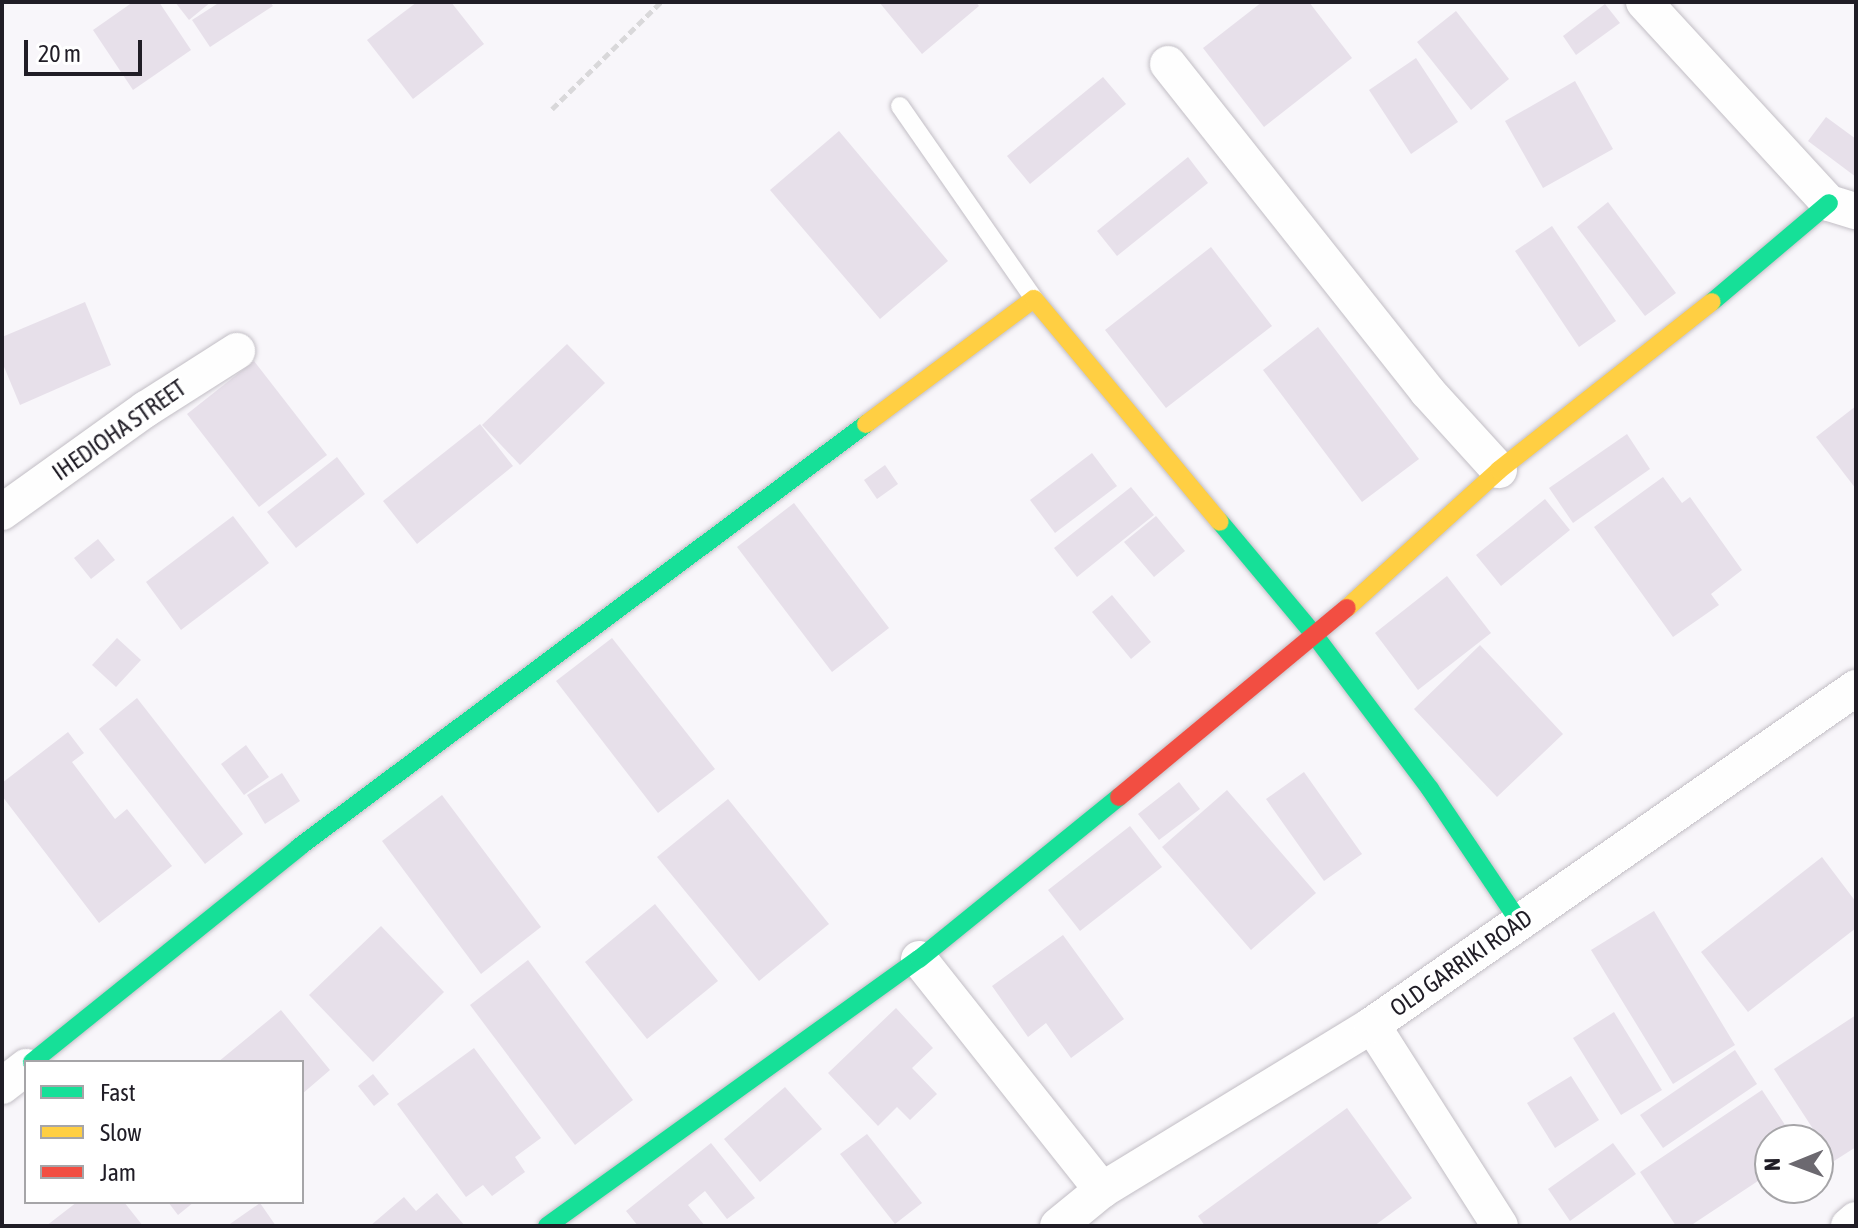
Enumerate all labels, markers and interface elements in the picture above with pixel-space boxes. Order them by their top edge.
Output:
scale bar [28,24,146,74]
text: 20 m [38,40,81,67]
street label: IHEDIOHA STREET [47,373,191,487]
street label: OLD GARRIKI ROAD [1384,903,1538,1023]
legend [24,1060,304,1204]
text: Fast [100,1079,136,1106]
text: Slow [100,1119,142,1146]
north arrow [1754,1124,1834,1204]
text: N [1759,1158,1785,1171]
text: Jam [100,1159,136,1186]

